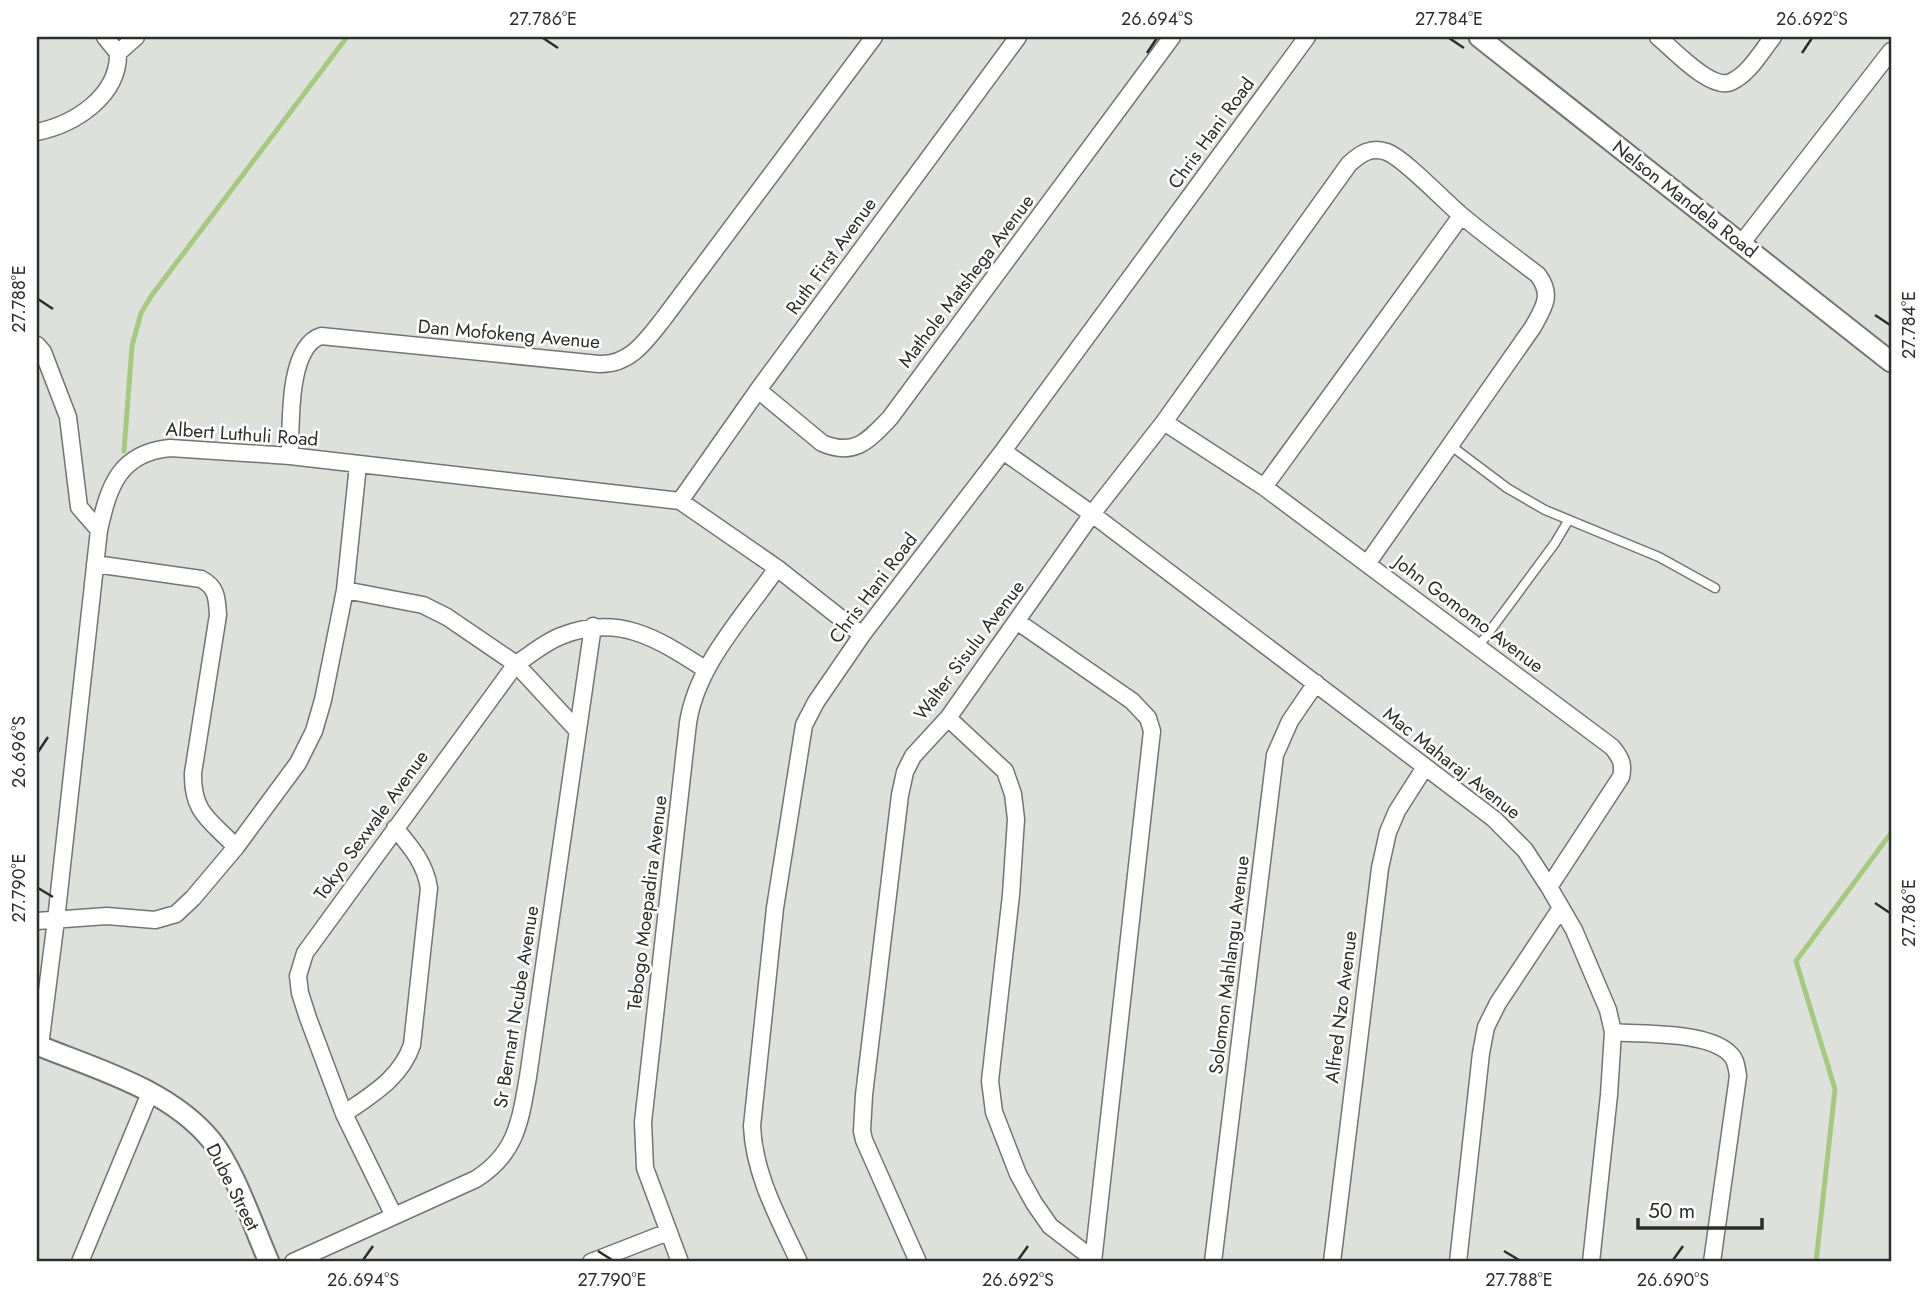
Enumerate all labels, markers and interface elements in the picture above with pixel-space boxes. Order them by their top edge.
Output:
text: 27.786°E [509,6,577,32]
text: 26.694°S [1121,6,1193,32]
text: 27.784°E [1415,6,1483,32]
text: 26.692°S [1776,6,1848,32]
street label: Chris Hani Road [1161,72,1261,194]
street label: Nelson Mandela Road [1607,134,1763,264]
street label: Mathole Matshega Avenue [892,189,1040,373]
street label: Ruth First Avenue [779,192,883,320]
text: 27.788°E [6,265,32,333]
text: 27.784°E [1896,291,1922,359]
street label: Dan Mofokeng Avenue [417,313,601,355]
street label: Albert Luthuli Road [165,415,319,453]
street label: Chris Hani Road [822,527,924,649]
street label: John Gomomo Avenue [1386,547,1550,679]
street label: Walter Sisulu Avenue [907,574,1031,726]
street label: Mac Maharaj Avenue [1377,701,1527,826]
text: 26.696°S [6,716,32,788]
street label: Tokyo Sexwale Avenue [307,744,435,906]
street label: Tebogo Moepadira Avenue [620,794,674,1012]
text: 27.790°E [6,854,32,922]
street label: Solomon Mahlangu Avenue [1202,854,1256,1076]
text: 27.786°E [1896,879,1922,947]
street label: Sr Bernart Ncube Avenue [487,904,545,1110]
street label: Alfred Nzo Avenue [1318,929,1364,1085]
street label: Dube Street [200,1139,267,1236]
scale bar [1638,1187,1762,1231]
text: 50 m [1648,1196,1695,1226]
text: 26.694°S [327,1267,399,1293]
text: 27.790°E [578,1267,646,1293]
text: 26.692°S [982,1267,1054,1293]
text: 27.788°E [1485,1267,1553,1293]
text: 26.690°S [1637,1267,1709,1293]

